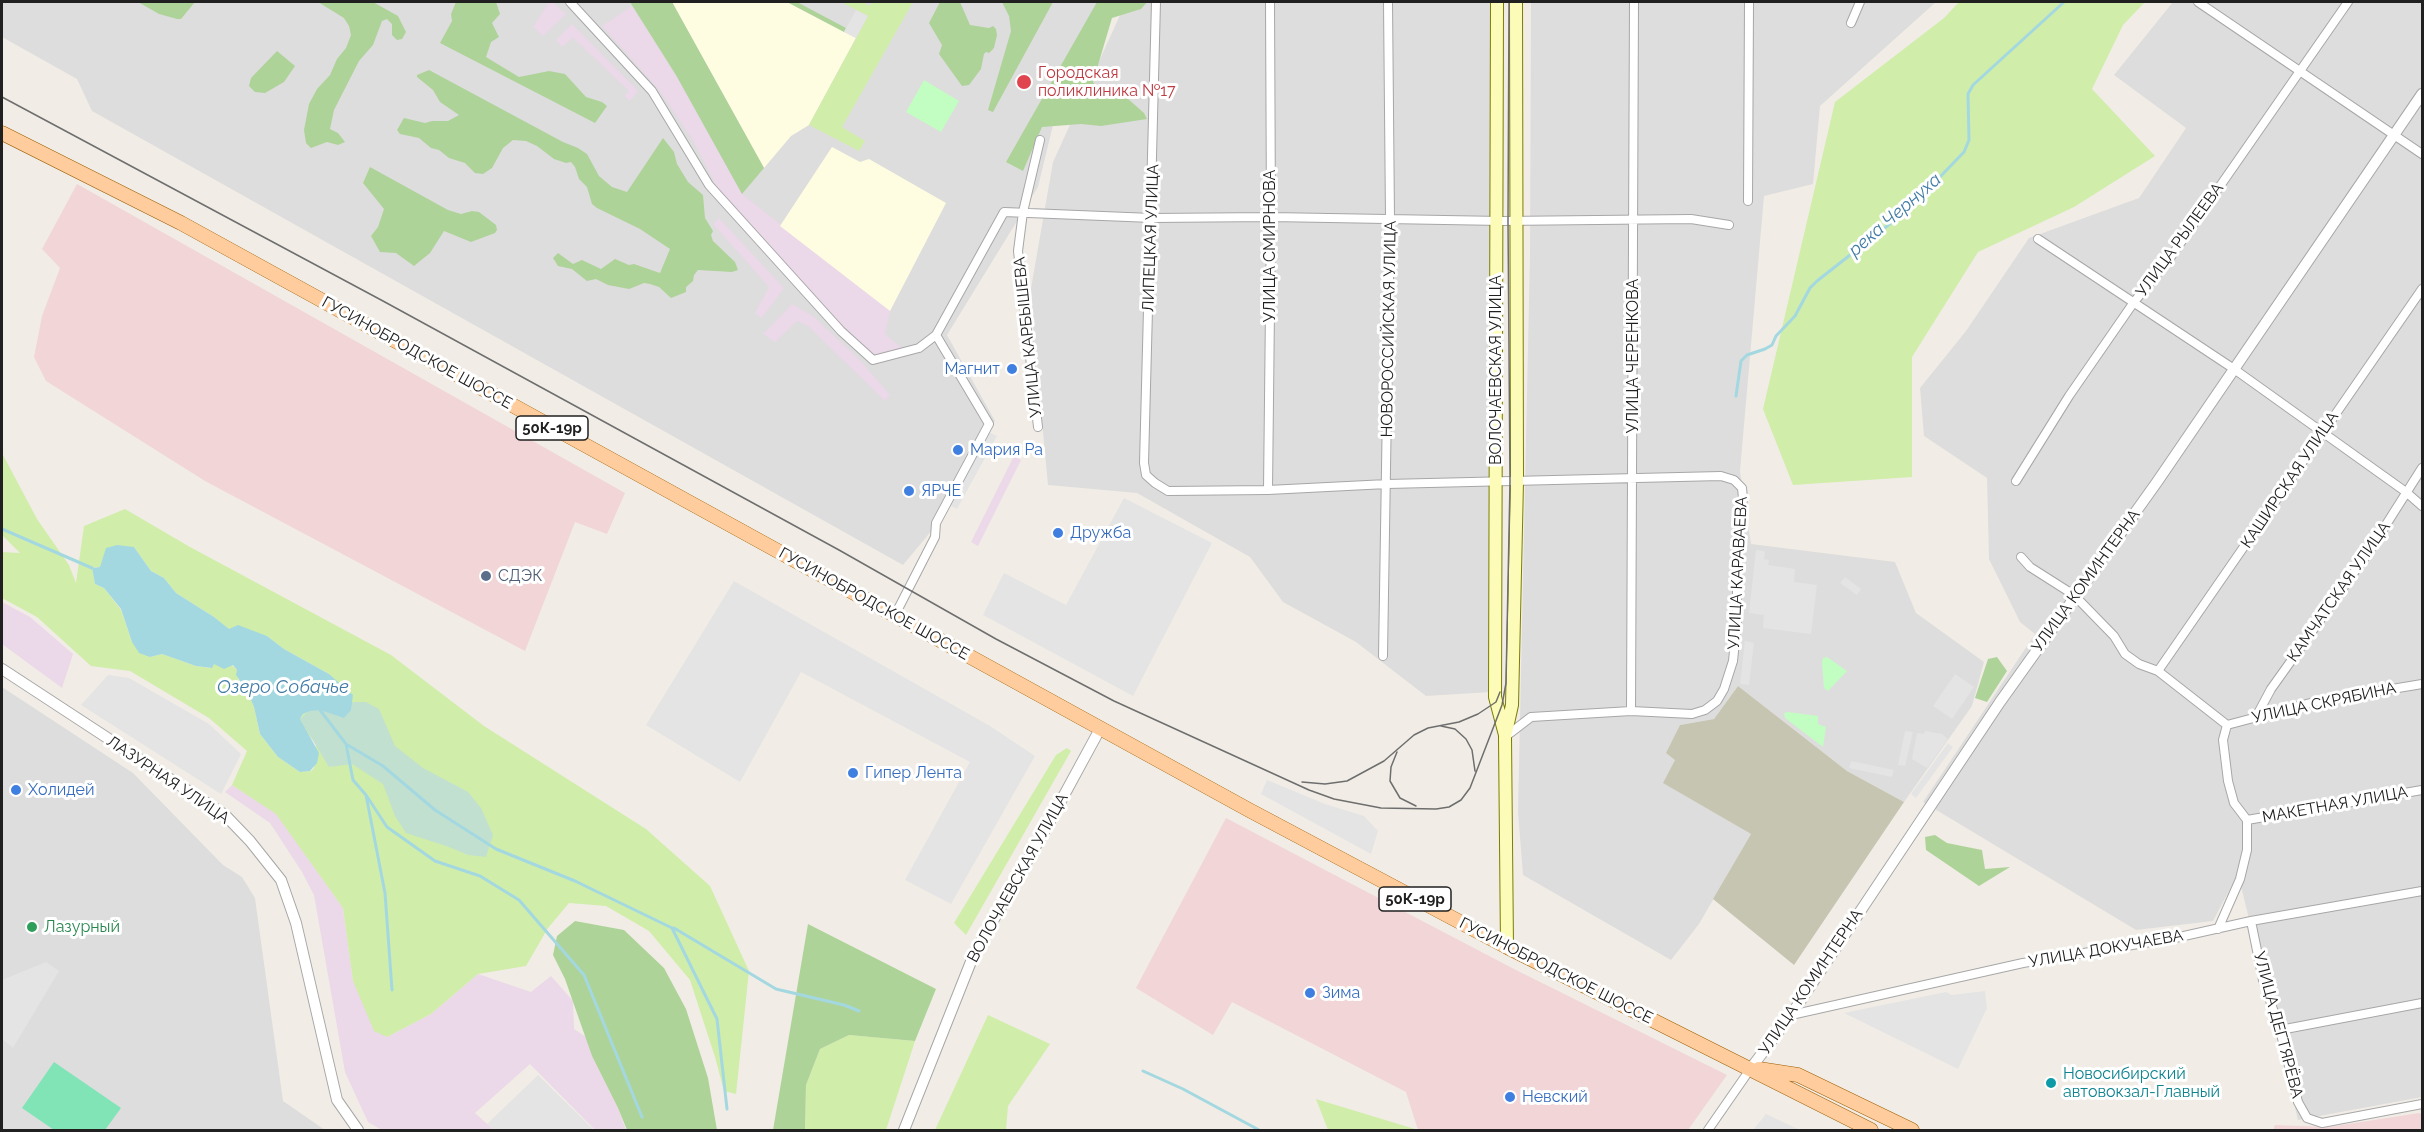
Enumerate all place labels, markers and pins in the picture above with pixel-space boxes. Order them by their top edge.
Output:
place label: Городская поликлиника №17 [1038,63,1176,101]
marker: Городская поликлиника №17 [1015,73,1033,91]
place label: Магнит [944,359,1000,379]
marker: Магнит [1005,362,1019,376]
place label: Мария Ра [970,440,1043,460]
marker: Мария Ра [951,443,965,457]
place label: ЯРЧЕ [921,481,961,501]
marker: ЯРЧЕ [902,484,916,498]
place label: Дружба [1070,523,1131,543]
marker: Дружба [1051,526,1065,540]
place label: СДЭК [498,566,542,586]
marker: СДЭК [479,569,493,583]
place label: Гипер Лента [865,763,962,783]
marker: Гипер Лента [846,766,860,780]
place label: Холидей [28,780,94,800]
marker: Холидей [9,783,23,797]
place label: Лазурный [44,917,120,937]
marker: Лазурный [25,920,39,934]
place label: Зима [1322,983,1360,1003]
marker: Зима [1303,986,1317,1000]
place label: Новосибирский автовокзал-Главный [2063,1064,2220,1102]
marker: Новосибирский автовокзал-Главный [2044,1076,2058,1090]
place label: Невский [1522,1087,1588,1107]
marker: Невский [1503,1090,1517,1104]

